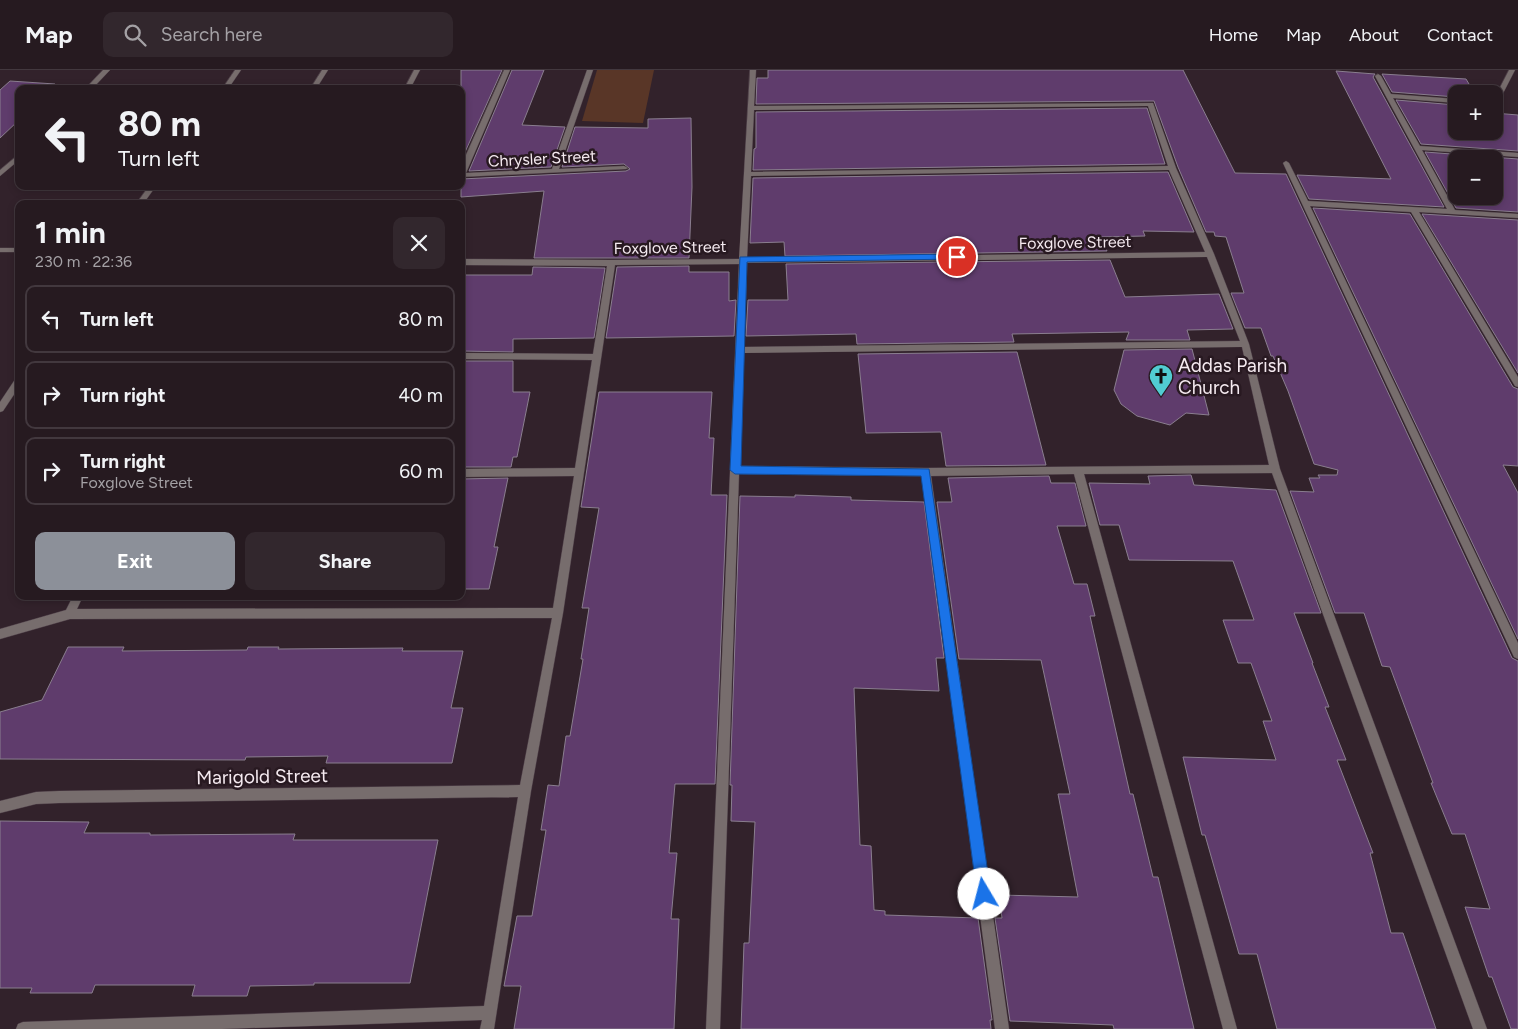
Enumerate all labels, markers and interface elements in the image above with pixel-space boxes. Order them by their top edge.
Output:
search box [103,12,453,57]
text: Map [25,20,73,49]
icon: search [121,21,149,49]
text: Search here [161,23,262,46]
text: Home [1209,24,1258,46]
text: Map [1286,24,1321,46]
text: About [1349,24,1399,46]
text: Contact [1427,24,1493,46]
map controls [1448,85,1503,205]
button: + [1448,85,1503,140]
text: 80 m [118,103,201,145]
icon: left [35,105,100,170]
text: Turn left [118,145,200,172]
street label: Chrysler Street [488,146,597,171]
button: − [1448,150,1503,205]
text: 1 min [35,214,106,251]
button: close [393,217,445,269]
street label: Foxglove Street [1018,232,1132,253]
pin [936,236,978,278]
street label: Foxglove Street [613,237,727,258]
icon: arrive [943,243,971,271]
text: 230 m · 22:36 [35,252,132,271]
icon: left [37,305,65,333]
text: Turn left [80,308,154,331]
text: 80 m [398,308,443,331]
place label: Addas Parish Church [1178,354,1287,399]
church icon: Addas Parish Church [1148,363,1174,397]
icon: right [37,381,65,409]
text: Turn right [80,384,166,407]
text: 40 m [398,384,443,407]
text: Turn right [80,450,166,473]
icon: right [37,457,65,485]
text: 60 m [399,460,443,483]
text: Foxglove Street [80,473,193,492]
button: Exit [35,532,235,590]
button: Share [245,532,445,590]
street label: Marigold Street [196,764,328,789]
position arrow [957,867,1009,919]

